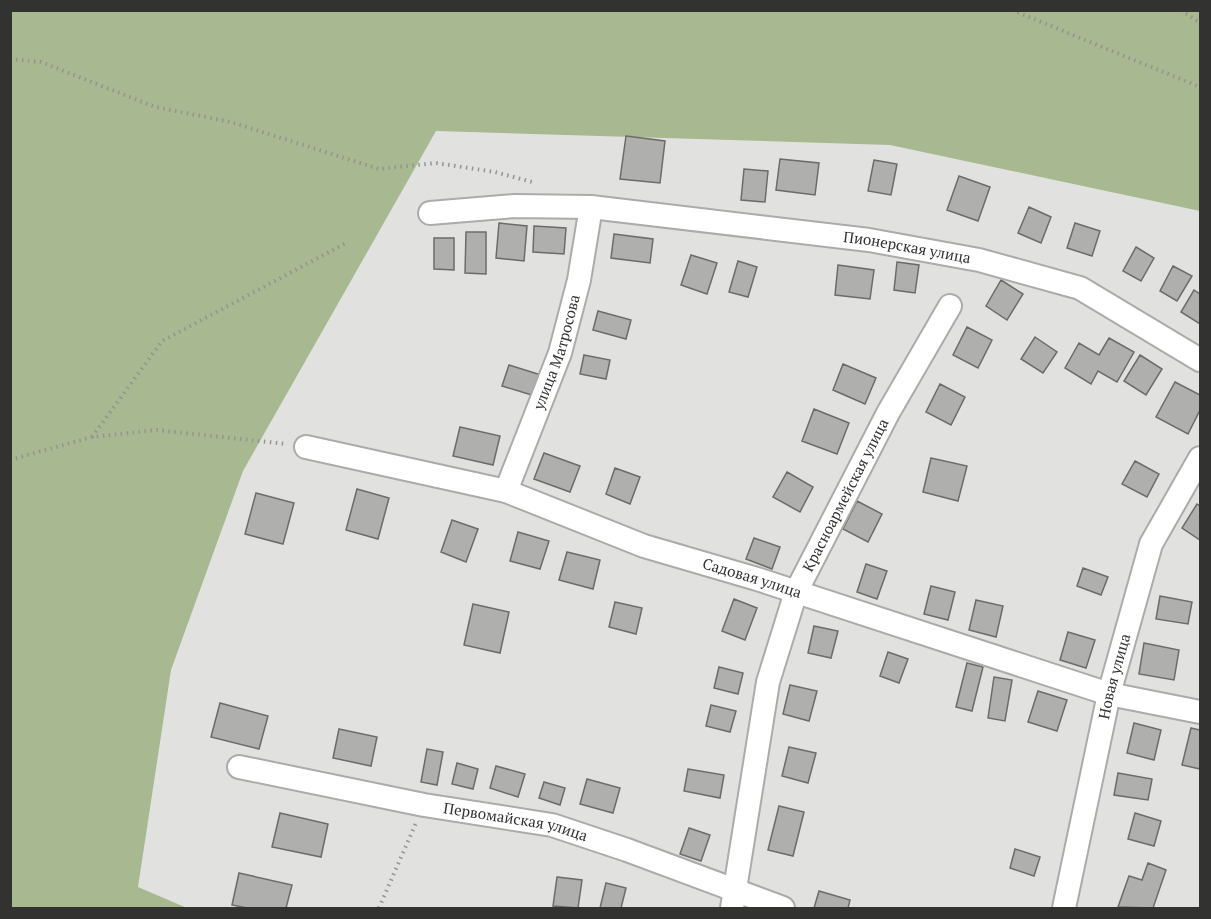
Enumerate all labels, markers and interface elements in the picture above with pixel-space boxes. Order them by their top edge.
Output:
street label: Пионерская улица [842,226,973,267]
street label: улица Матросова [527,292,584,413]
street label: Красноармейская улица [797,414,893,575]
street label: Садовая улица [700,553,805,602]
street label: Новая улица [1093,631,1135,721]
street label: Первомайская улица [442,797,591,845]

